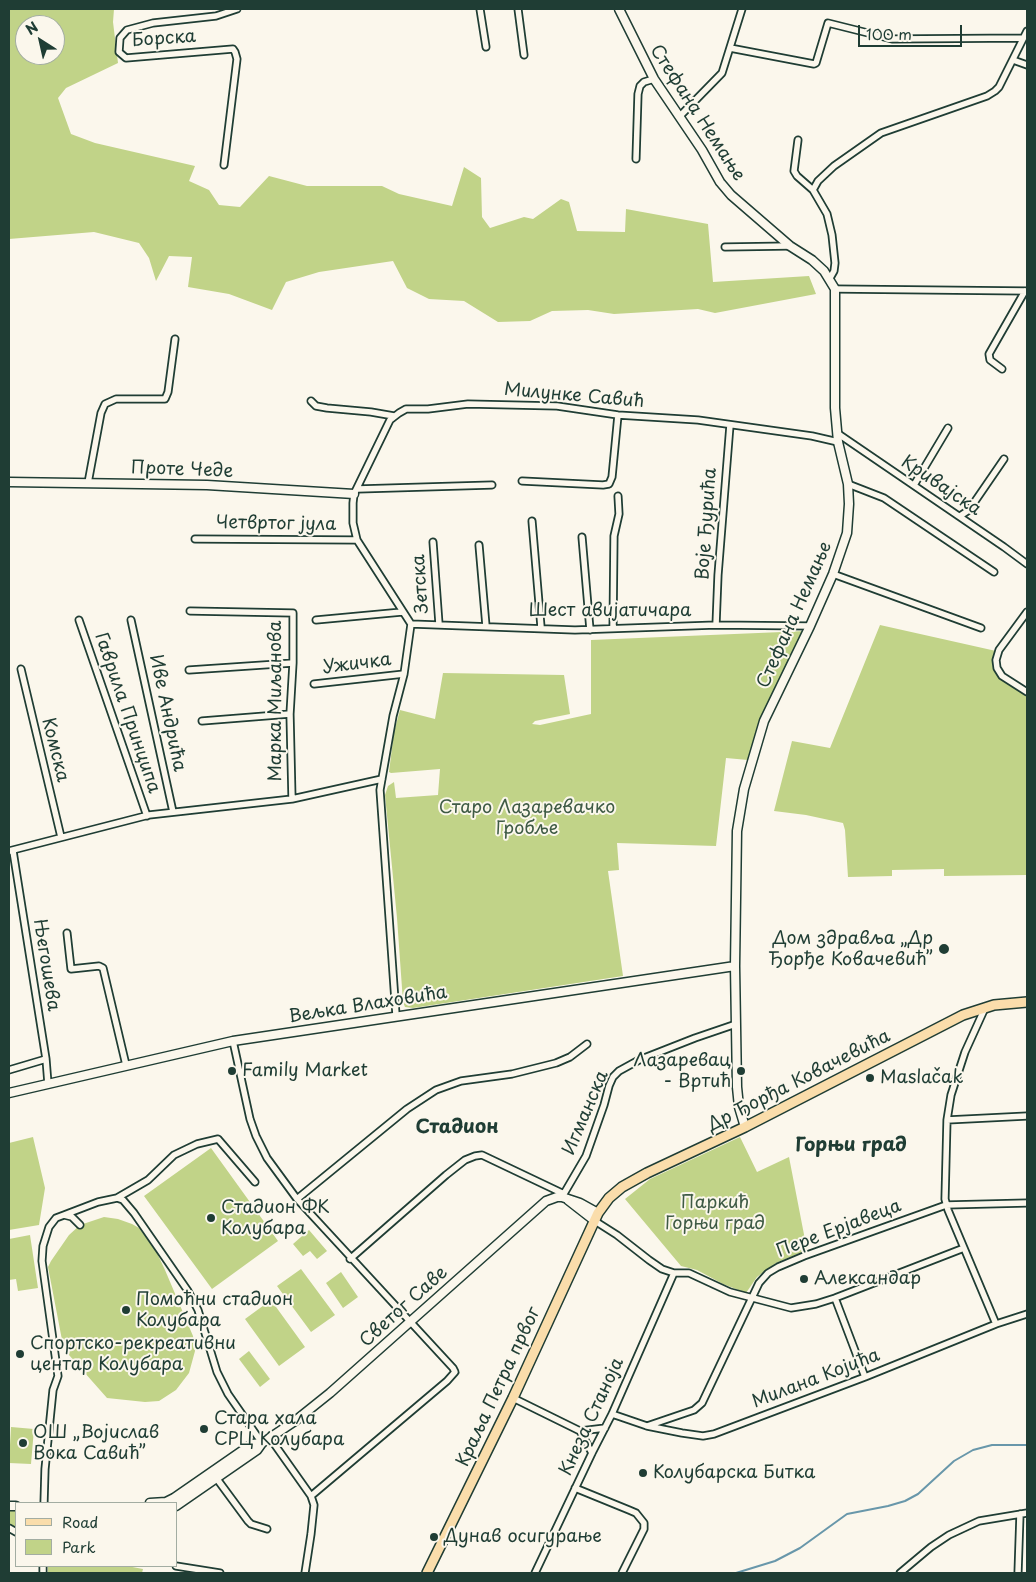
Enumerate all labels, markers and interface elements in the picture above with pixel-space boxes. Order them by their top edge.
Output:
north arrow [15,15,65,65]
scale bar [861,15,965,47]
text: N [21,16,42,40]
text: 100 m [866,22,912,45]
street label: Борска [131,26,197,52]
street label: Стефана Немање [645,41,749,185]
street label: Милунке Савић [503,379,645,413]
street label: Кривајска [897,451,985,521]
street label: Проте Чеде [130,457,234,483]
street label: Воје Ђурића [692,467,722,581]
street label: Четвртог јула [216,512,336,536]
street label: Стефана Немање [753,538,837,692]
street label: Зетска [408,554,434,614]
street label: Шест авијатичара [529,600,691,622]
street label: Марка Миљанова [265,621,287,781]
street label: Гаврила Принципа [89,630,165,796]
street label: Ужичка [322,649,392,679]
street label: Иве Андрића [144,653,190,773]
street label: Комска [37,716,73,784]
park label: Старо Лазаревачко Гробље [439,797,615,840]
street label: Његошева [28,917,64,1013]
place label: Дом здравља „Др Ђорђе Ковачевић” [768,928,933,971]
marker: Дом здравља „Др Ђорђе Ковачевић” [937,942,951,956]
street label: Вељка Влаховића [287,982,449,1028]
street label: Др Ђорђа Ковачевића [704,1025,894,1137]
place label: Лазаревац - Вртић [634,1050,731,1092]
place label: Family Market [242,1060,368,1082]
marker: Family Market [226,1065,238,1077]
marker: Лазаревац - Вртић [735,1065,747,1077]
street label: Игманска [559,1067,613,1159]
place label: Maslačak [880,1067,963,1089]
marker: Maslačak [864,1072,876,1084]
district label: Стадион [415,1117,499,1139]
district label: Горњи град [795,1135,907,1157]
park label: Паркић Горњи град [665,1192,765,1234]
street label: Пере Ерјавеца [774,1195,904,1263]
place label: Стадион ФК Колубара [221,1197,330,1240]
marker: Стадион ФК Колубара [205,1212,217,1224]
street label: Светог Саве [356,1262,452,1352]
place label: Александар [814,1268,921,1290]
marker: Александар [798,1273,810,1285]
place label: Помоћни стадион Колубара [136,1289,293,1332]
marker: Помоћни стадион Колубара [120,1304,132,1316]
street label: Краља Петра првог [453,1304,545,1470]
place label: Спортско-рекреативни центар Колубара [30,1333,236,1376]
street label: Милана Којића [749,1345,883,1413]
marker: Спортско-рекреативни центар Колубара [14,1348,26,1360]
street label: Кнеза Станоја [555,1355,629,1479]
place label: Стара хала СРЦ Колубара [214,1408,344,1450]
place label: ОШ „Војислав Вока Савић” [33,1422,159,1465]
marker: Стара хала СРЦ Колубара [198,1423,210,1435]
marker: ОШ „Војислав Вока Савић” [17,1437,29,1449]
place label: Колубарска Битка [653,1462,815,1484]
marker: Колубарска Битка [637,1467,649,1479]
legend [15,1502,178,1567]
text: Road [62,1510,98,1533]
place label: Дунав осигурање [444,1526,602,1548]
marker: Дунав осигурање [428,1531,440,1543]
text: Park [62,1535,96,1558]

